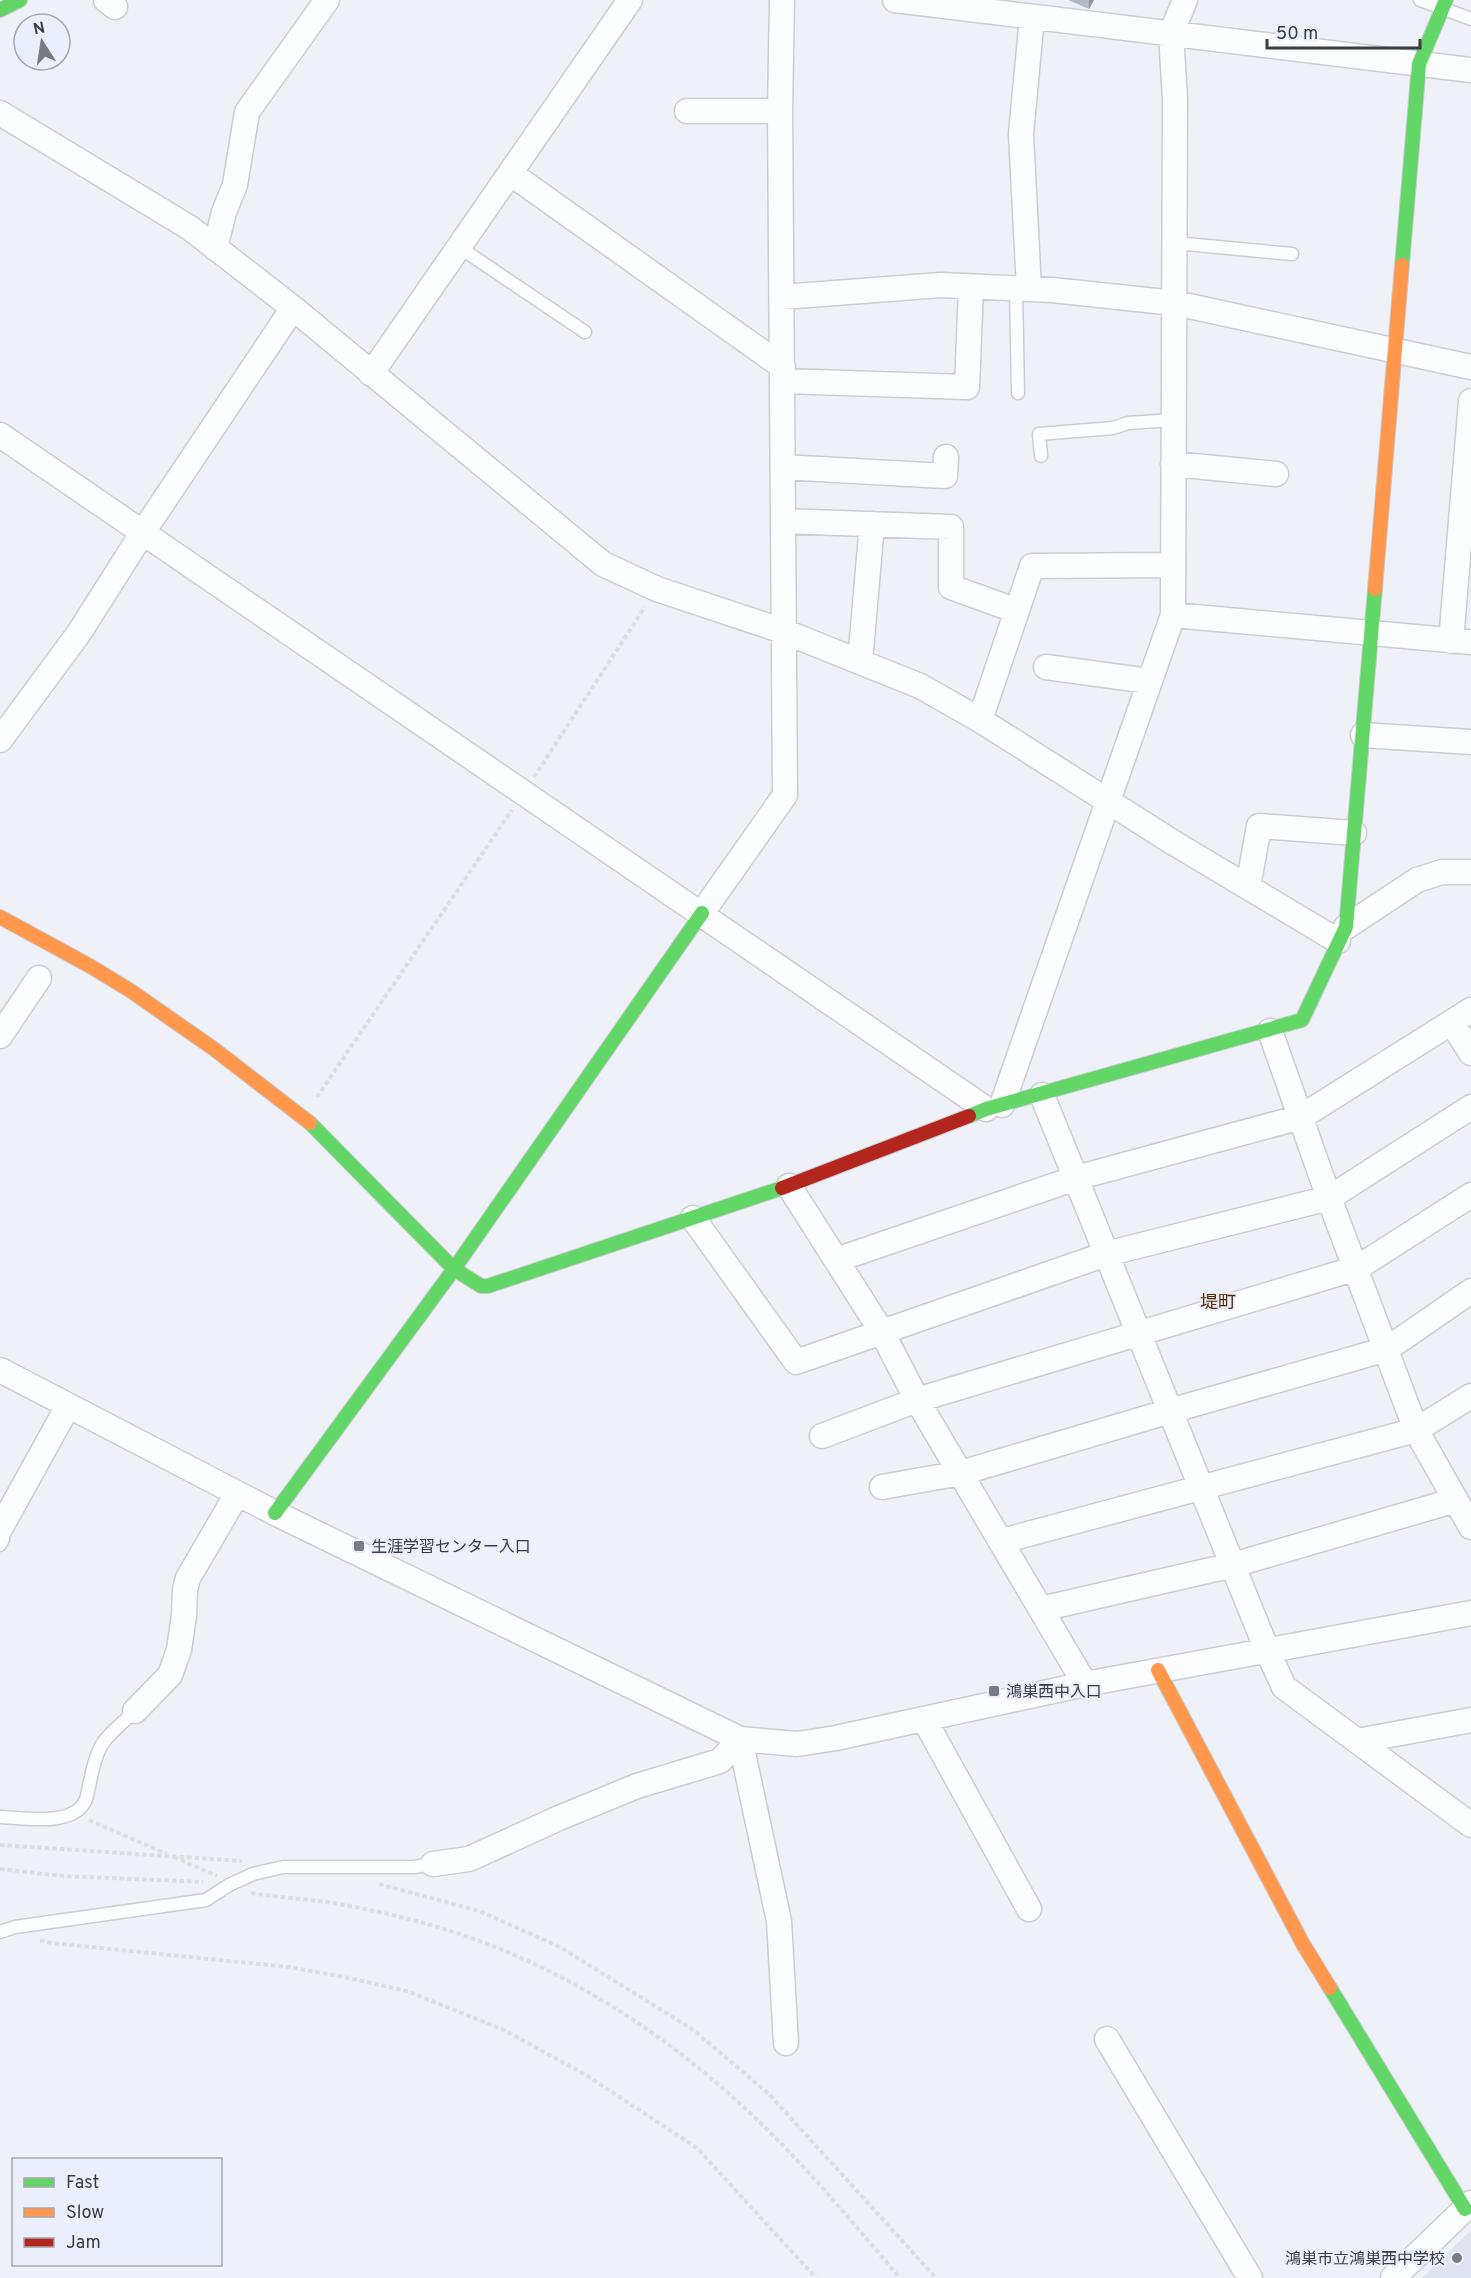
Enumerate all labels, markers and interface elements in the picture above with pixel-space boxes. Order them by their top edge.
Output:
north arrow [12,12,72,72]
scale bar [1267,12,1420,50]
text: N [32,18,47,40]
text: 50 m [1276,23,1318,46]
district label: 堤町 [1200,1292,1236,1315]
place label: 生涯学習センター入口 [371,1538,531,1558]
marker: 生涯学習センター入口 [352,1539,366,1553]
place label: 鴻巣西中入口 [1006,1683,1102,1703]
marker: 鴻巣西中入口 [987,1684,1001,1698]
legend [12,2158,222,2266]
text: Fast [66,2172,99,2195]
text: Slow [66,2202,104,2225]
text: Jam [66,2232,101,2255]
place label: 鴻巣市立鴻巣西中学校 [1285,2250,1445,2270]
marker: 鴻巣市立鴻巣西中学校 [1450,2251,1464,2265]

